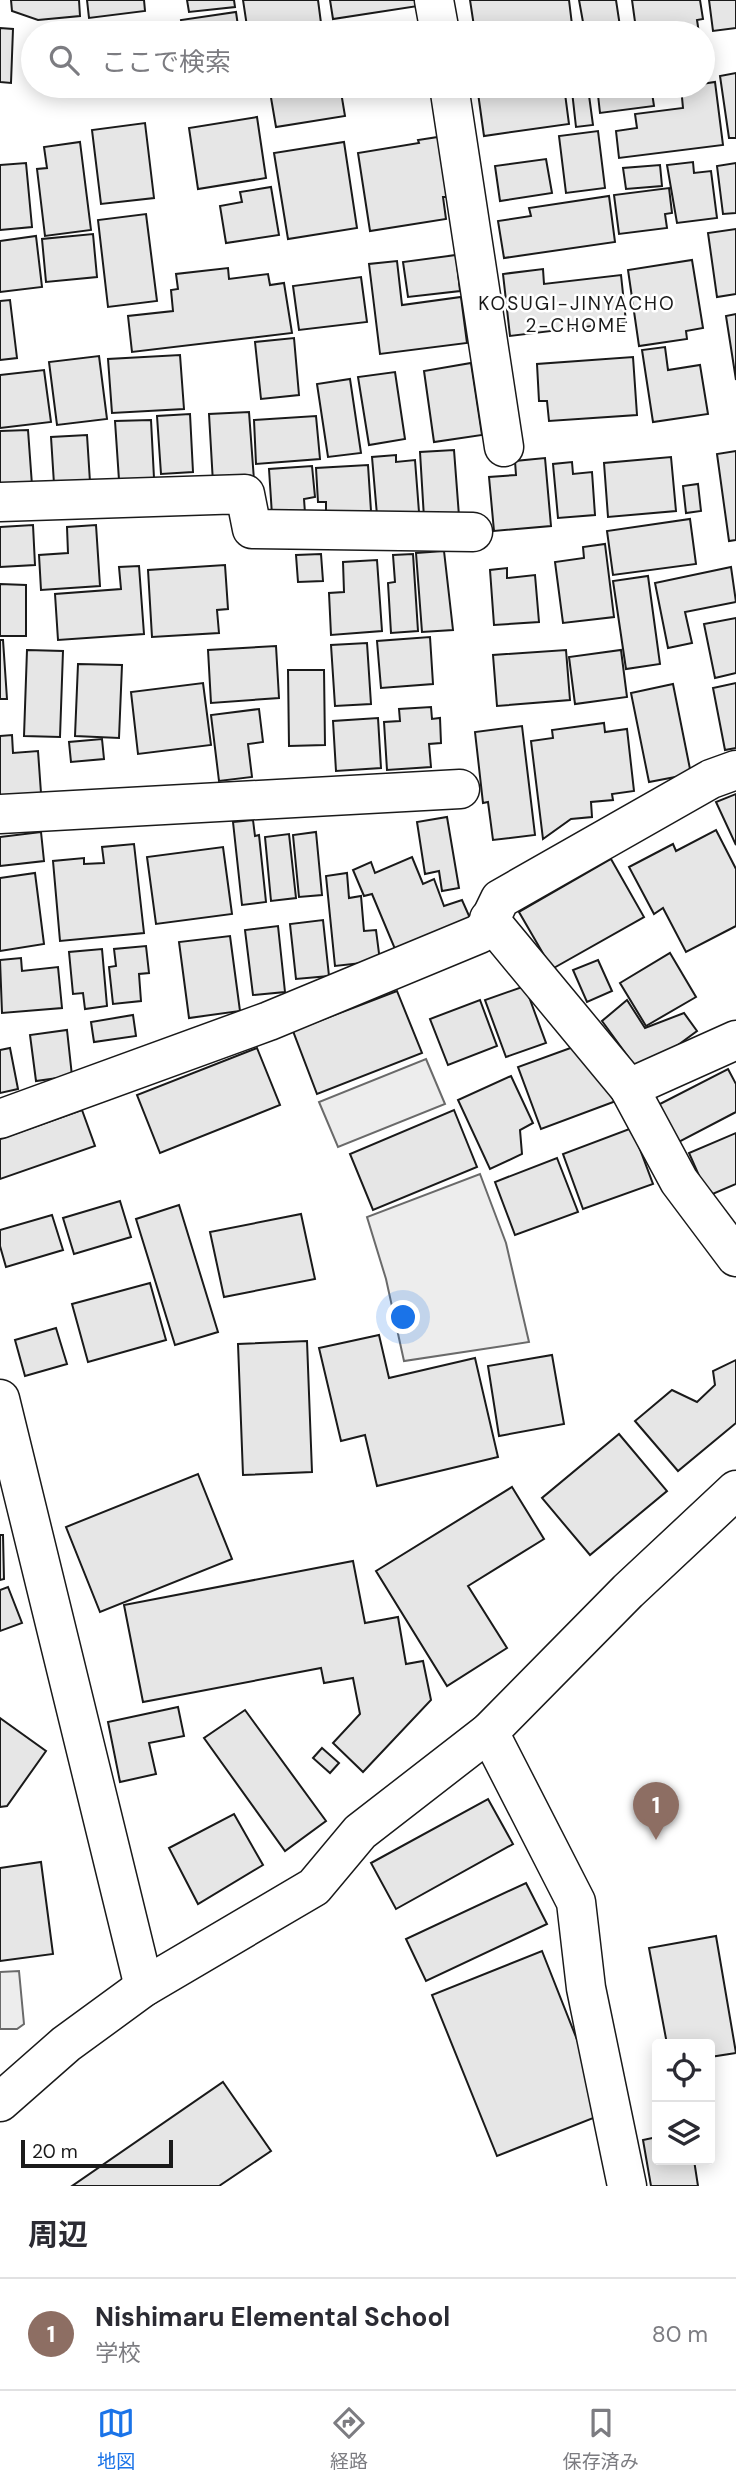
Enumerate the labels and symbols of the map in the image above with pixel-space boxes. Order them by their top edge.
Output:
district label: KOSUGI-JINYACHO 2-CHOME [478,291,676,338]
your location [386,1300,420,1334]
pin: 1 [633,1782,679,1840]
scale bar [21,2137,173,2169]

